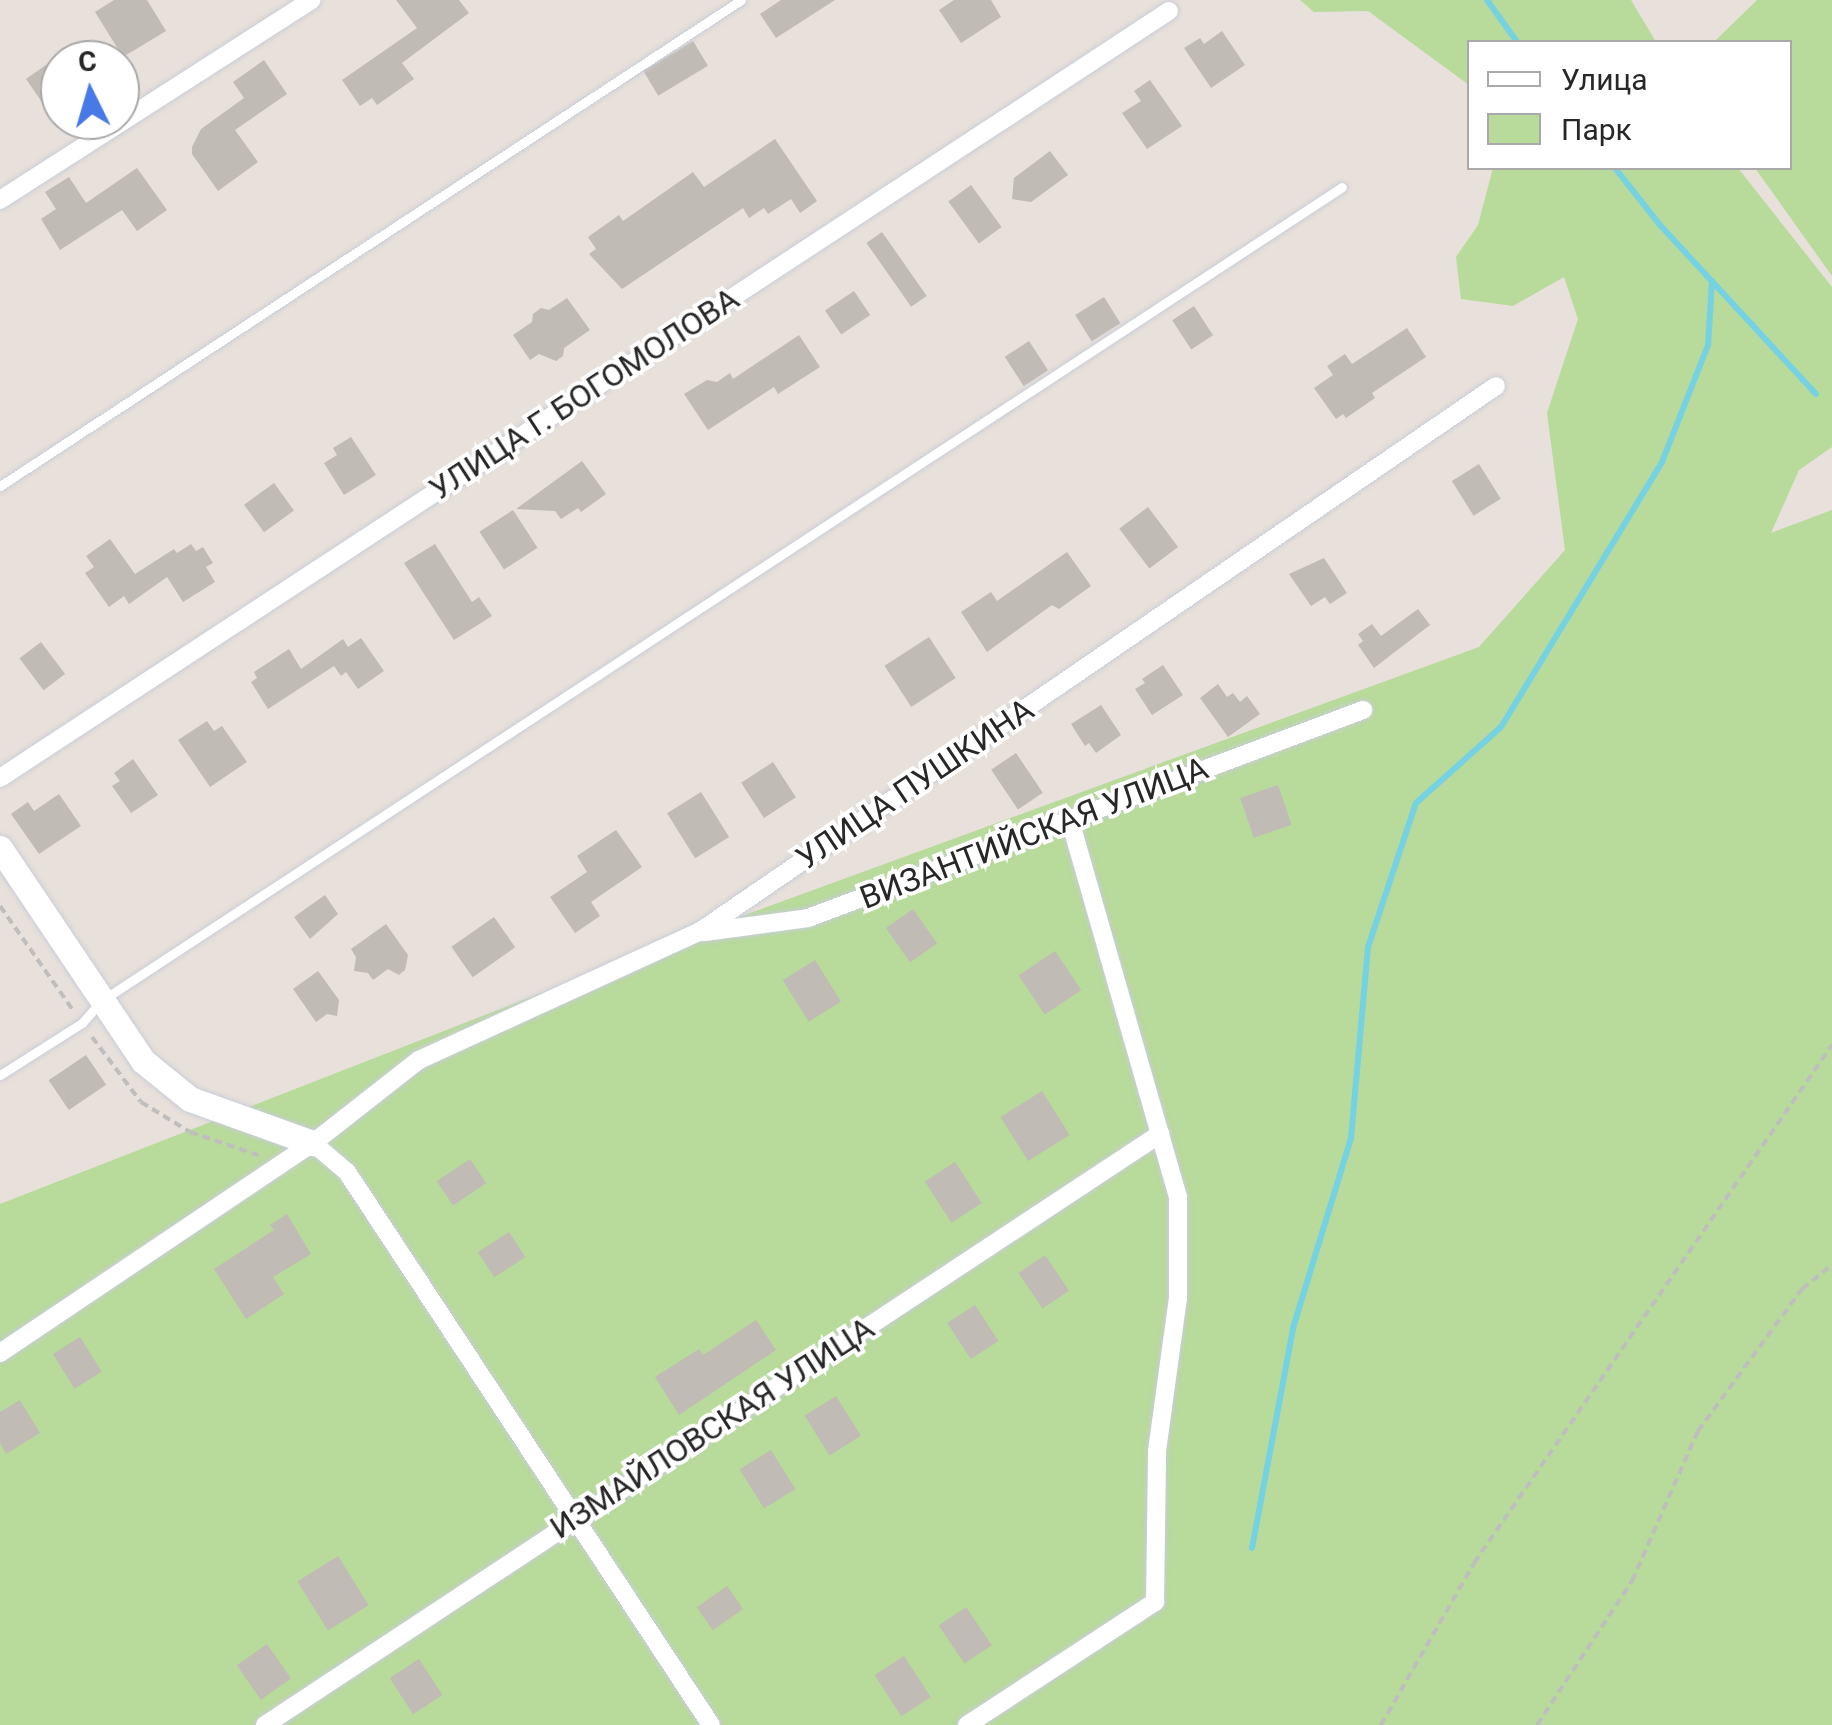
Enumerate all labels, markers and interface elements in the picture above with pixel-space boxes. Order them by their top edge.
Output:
north arrow [40,40,140,140]
legend [1467,40,1792,170]
text: С [77,44,98,79]
text: Улица [1561,62,1648,97]
text: Парк [1561,112,1632,147]
street label: УЛИЦА Г. БОГОМОЛОВА [422,280,746,508]
street label: УЛИЦА ПУШКИНА [789,690,1041,878]
street label: ВИЗАНТИЙСКАЯ УЛИЦА [855,749,1213,917]
street label: ИЗМАЙЛОВСКАЯ УЛИЦА [543,1309,881,1547]

